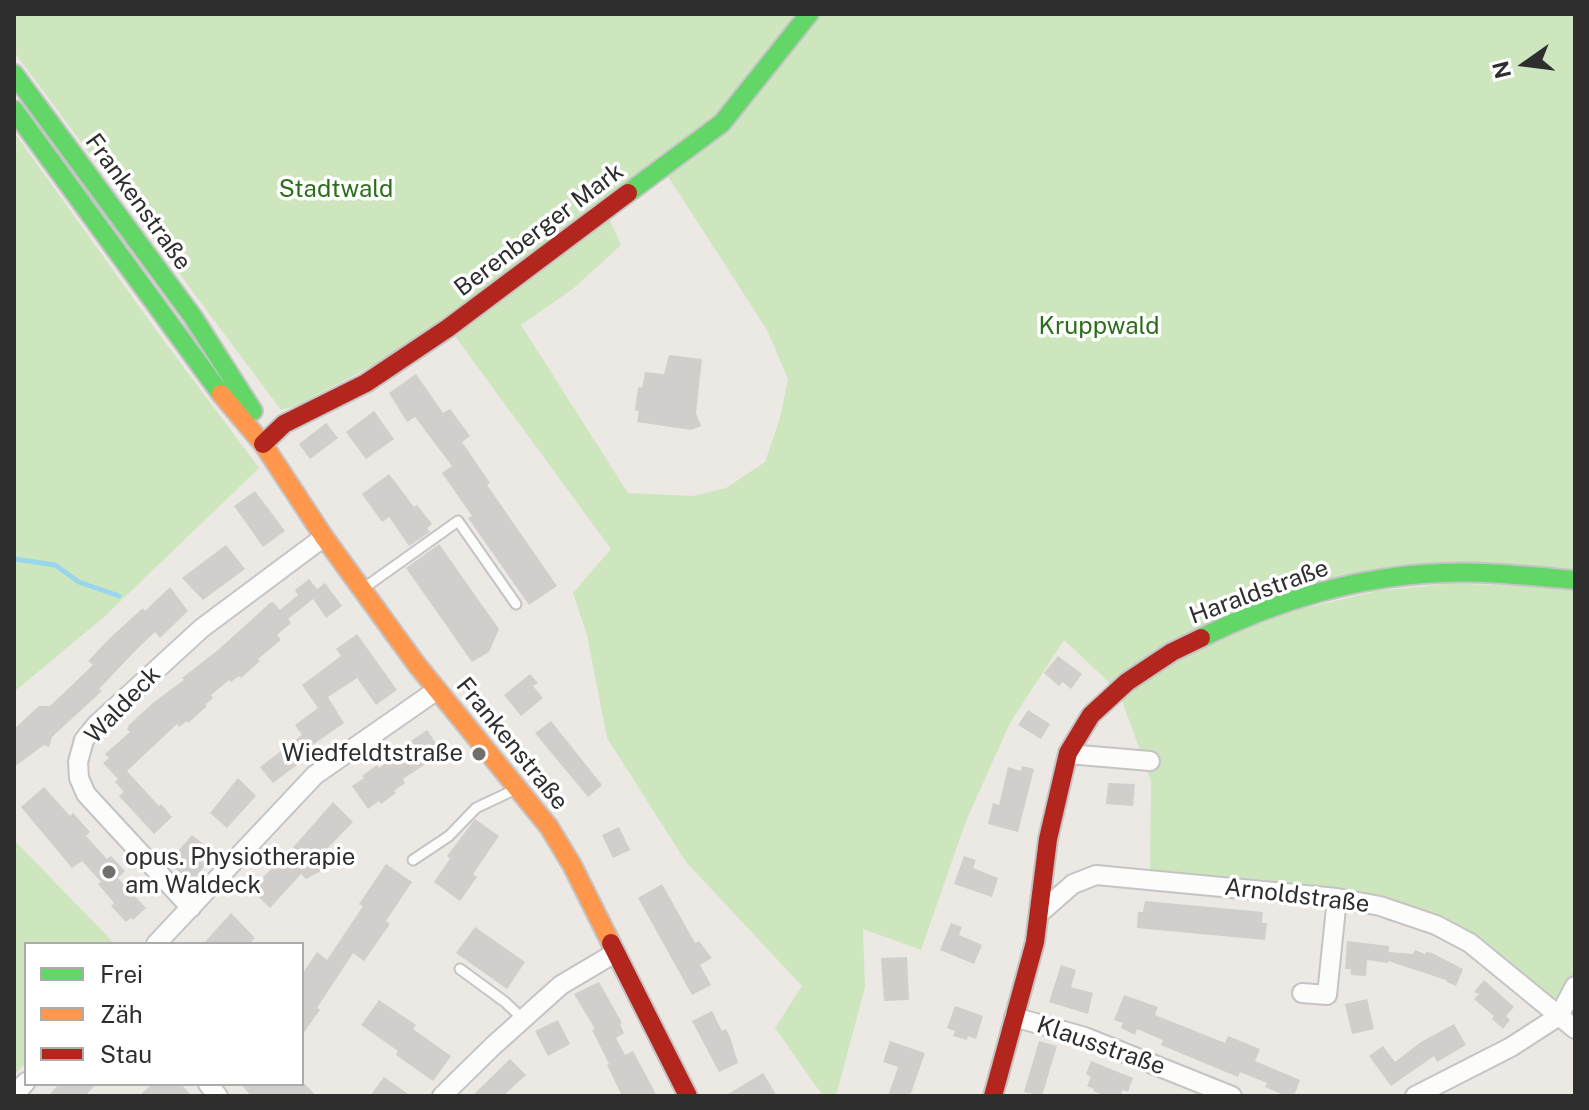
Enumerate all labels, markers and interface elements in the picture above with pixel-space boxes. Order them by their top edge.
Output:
north arrow [1485,24,1565,104]
text: N [1487,58,1516,81]
street label: Frankenstraße [79,128,197,276]
street label: Berenberger Mark [449,157,629,303]
park label: Stadtwald [279,176,393,204]
park label: Kruppwald [1039,313,1159,341]
street label: Haraldstraße [1185,554,1333,630]
street label: Waldeck [79,660,167,750]
street label: Frankenstraße [450,672,574,816]
place label: Wiedfeldtstraße [282,740,463,768]
marker: Wiedfeldtstraße [470,745,488,763]
place label: opus. Physiotherapie am Waldeck [125,844,355,900]
marker: opus. Physiotherapie am Waldeck [100,863,118,881]
street label: Arnoldstraße [1223,873,1371,919]
legend [24,942,304,1086]
text: Frei [100,960,143,988]
text: Zäh [100,1000,143,1028]
street label: Klausstraße [1033,1011,1169,1081]
text: Stau [100,1040,152,1068]

